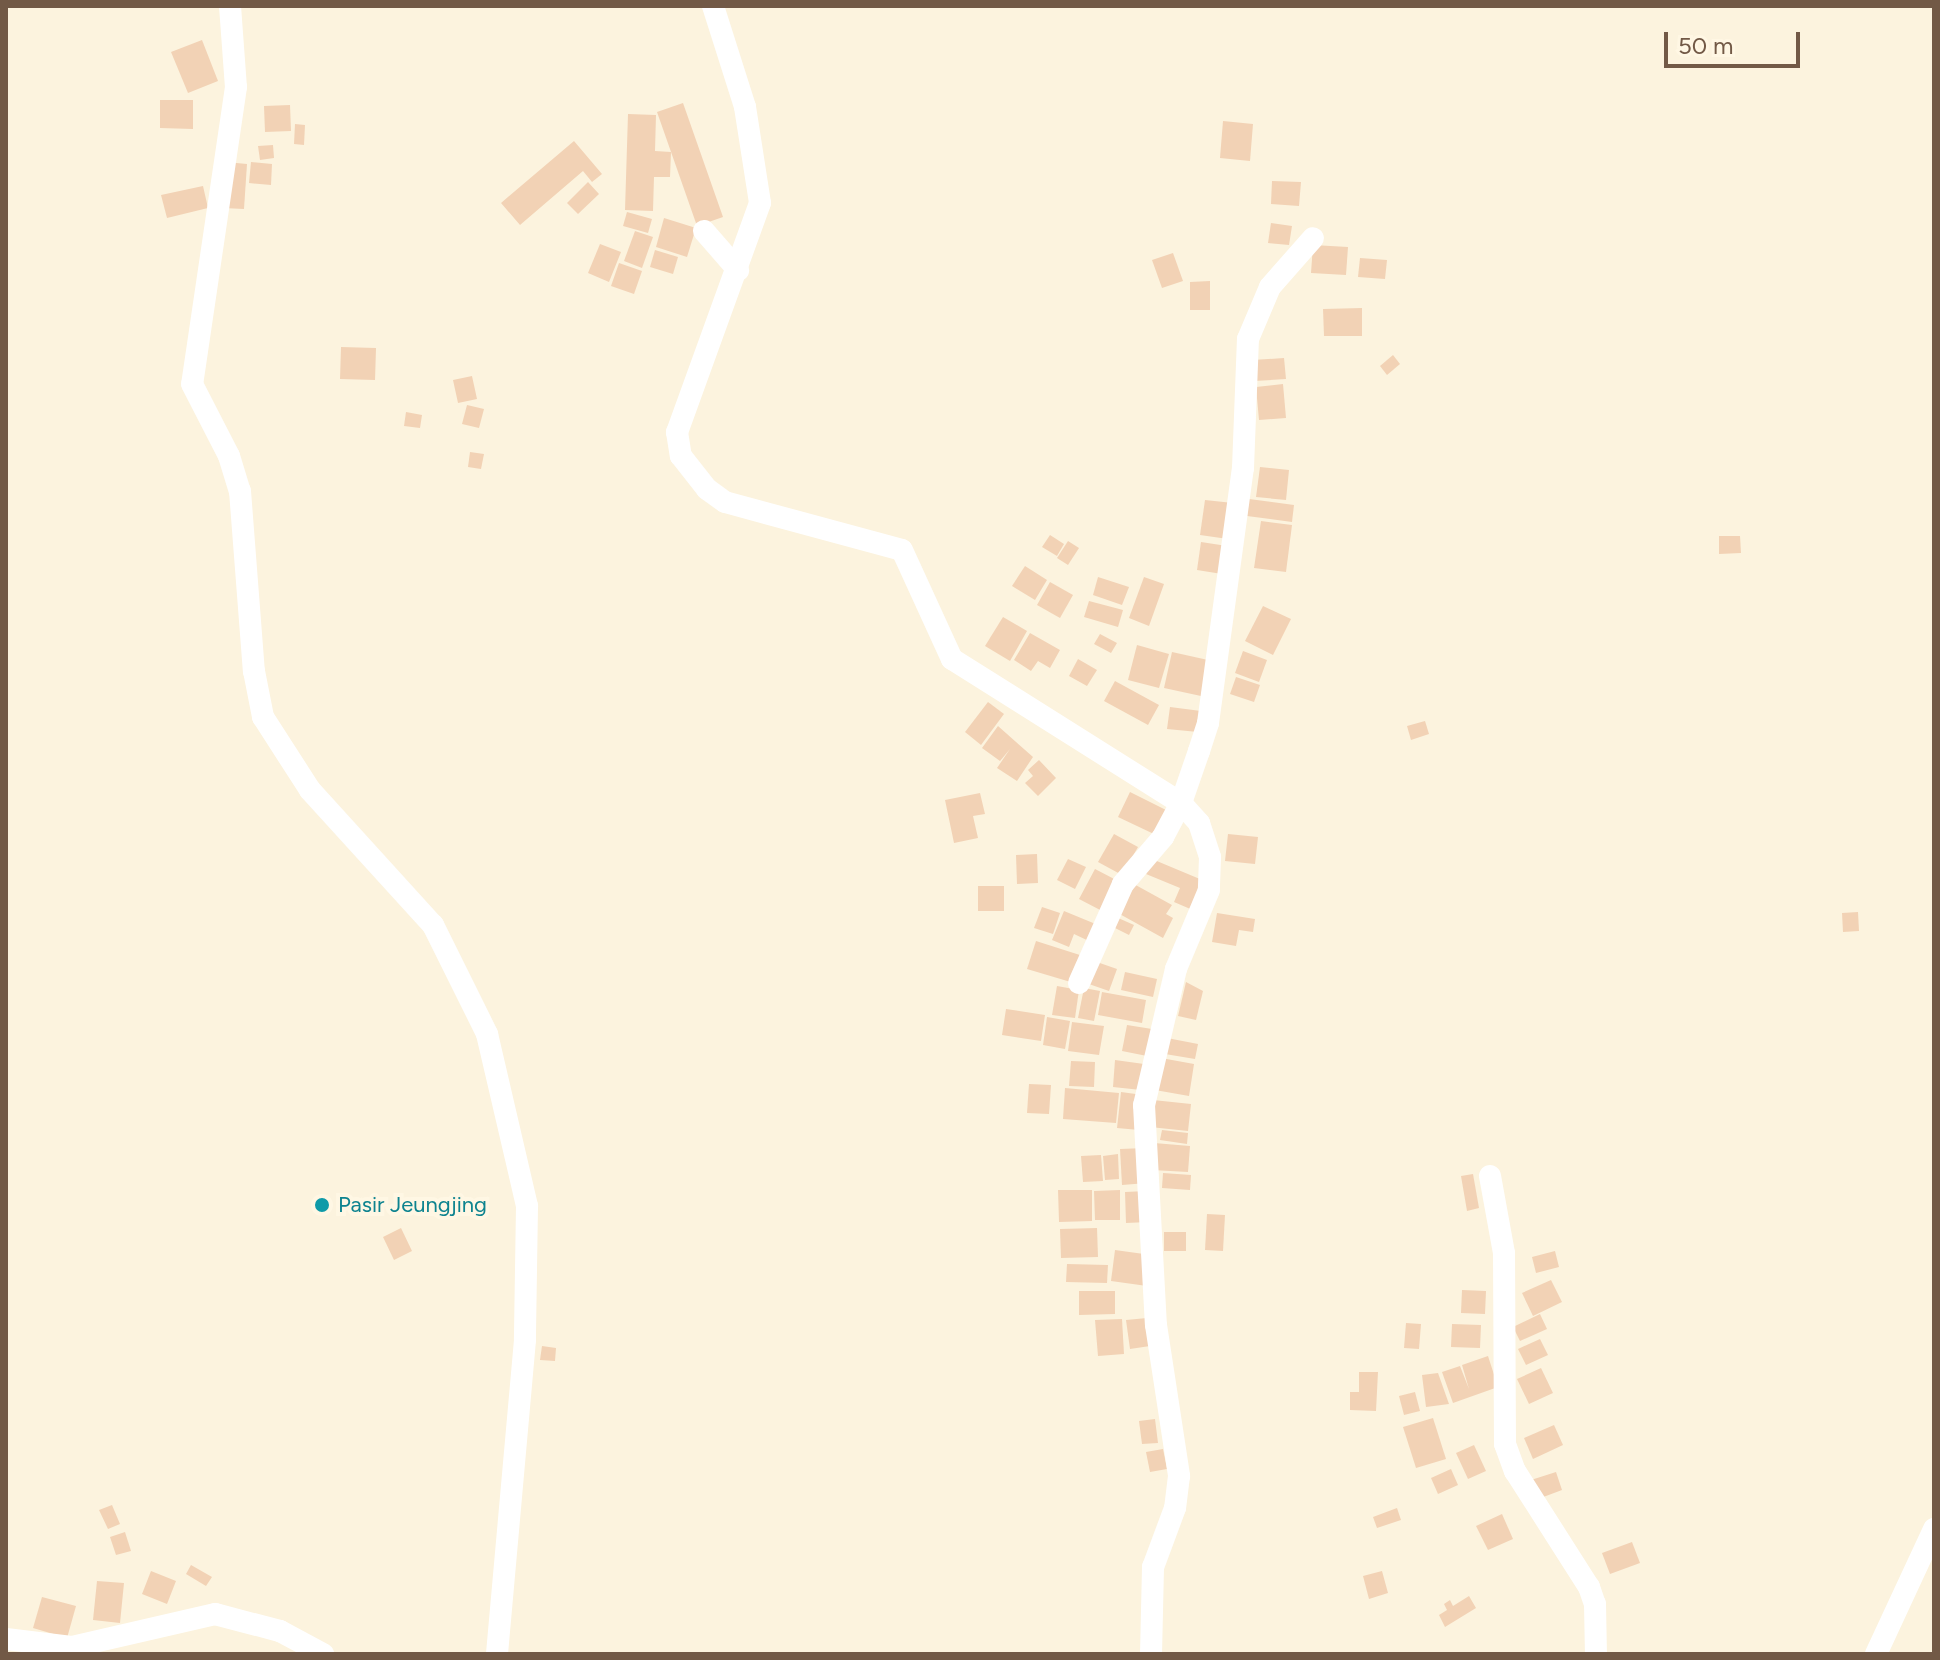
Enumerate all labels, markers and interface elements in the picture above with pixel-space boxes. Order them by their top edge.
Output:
scale bar [1668,16,1804,66]
text: 50 m [1678,31,1734,60]
place label: Pasir Jeungjing [338,1192,487,1218]
marker: Pasir Jeungjing [313,1196,331,1214]

